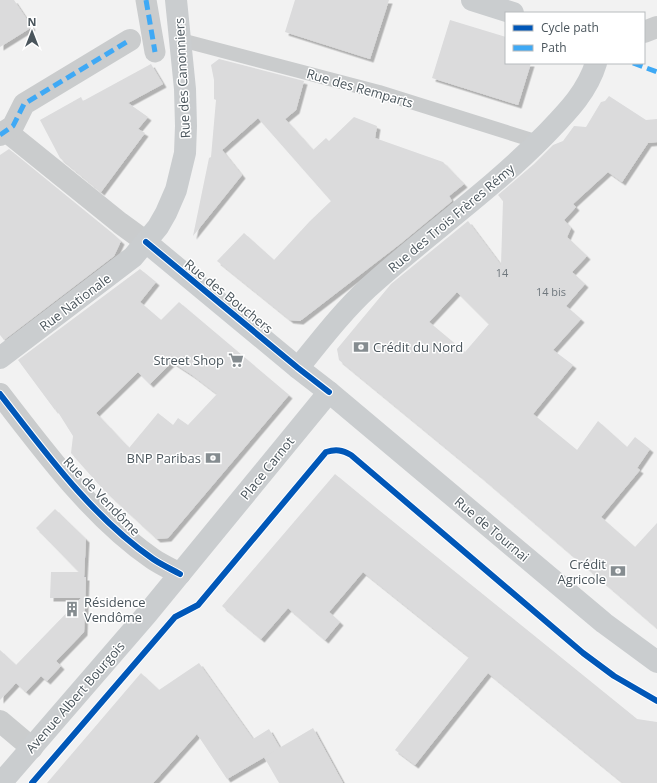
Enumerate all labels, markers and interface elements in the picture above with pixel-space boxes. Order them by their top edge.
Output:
north arrow [12,12,52,52]
legend [505,12,645,64]
text: N [28,14,36,29]
street label: Rue des Canonniers [170,17,194,139]
text: Cycle path [541,19,599,36]
text: Path [541,39,567,56]
street label: Rue des Remparts [305,64,415,112]
street label: Rue des Trois Frères Rémy [384,159,518,276]
street label: Rue des Bouchers [181,255,277,337]
house number: 14 [496,265,509,280]
street label: Rue Nationale [36,269,114,335]
house number: 14 bis [536,284,566,299]
bank icon: Crédit du Nord [352,338,370,356]
place label: Crédit du Nord [373,338,463,356]
place label: Street Shop [153,351,224,369]
supermarket icon: Street Shop [227,351,245,369]
street label: Place Carnot [236,432,298,503]
place label: BNP Paribas [127,449,201,467]
bank icon: BNP Paribas [204,449,222,467]
street label: Rue de Vendôme [60,453,144,539]
street label: Rue de Tournai [451,493,533,565]
place label: Crédit Agricole [557,555,606,588]
bank icon: Crédit Agricole [609,562,627,580]
place label: Résidence Vendôme [84,593,146,626]
building icon: Résidence Vendôme [63,600,81,618]
street label: Avenue Albert Bourgois [21,637,129,757]

